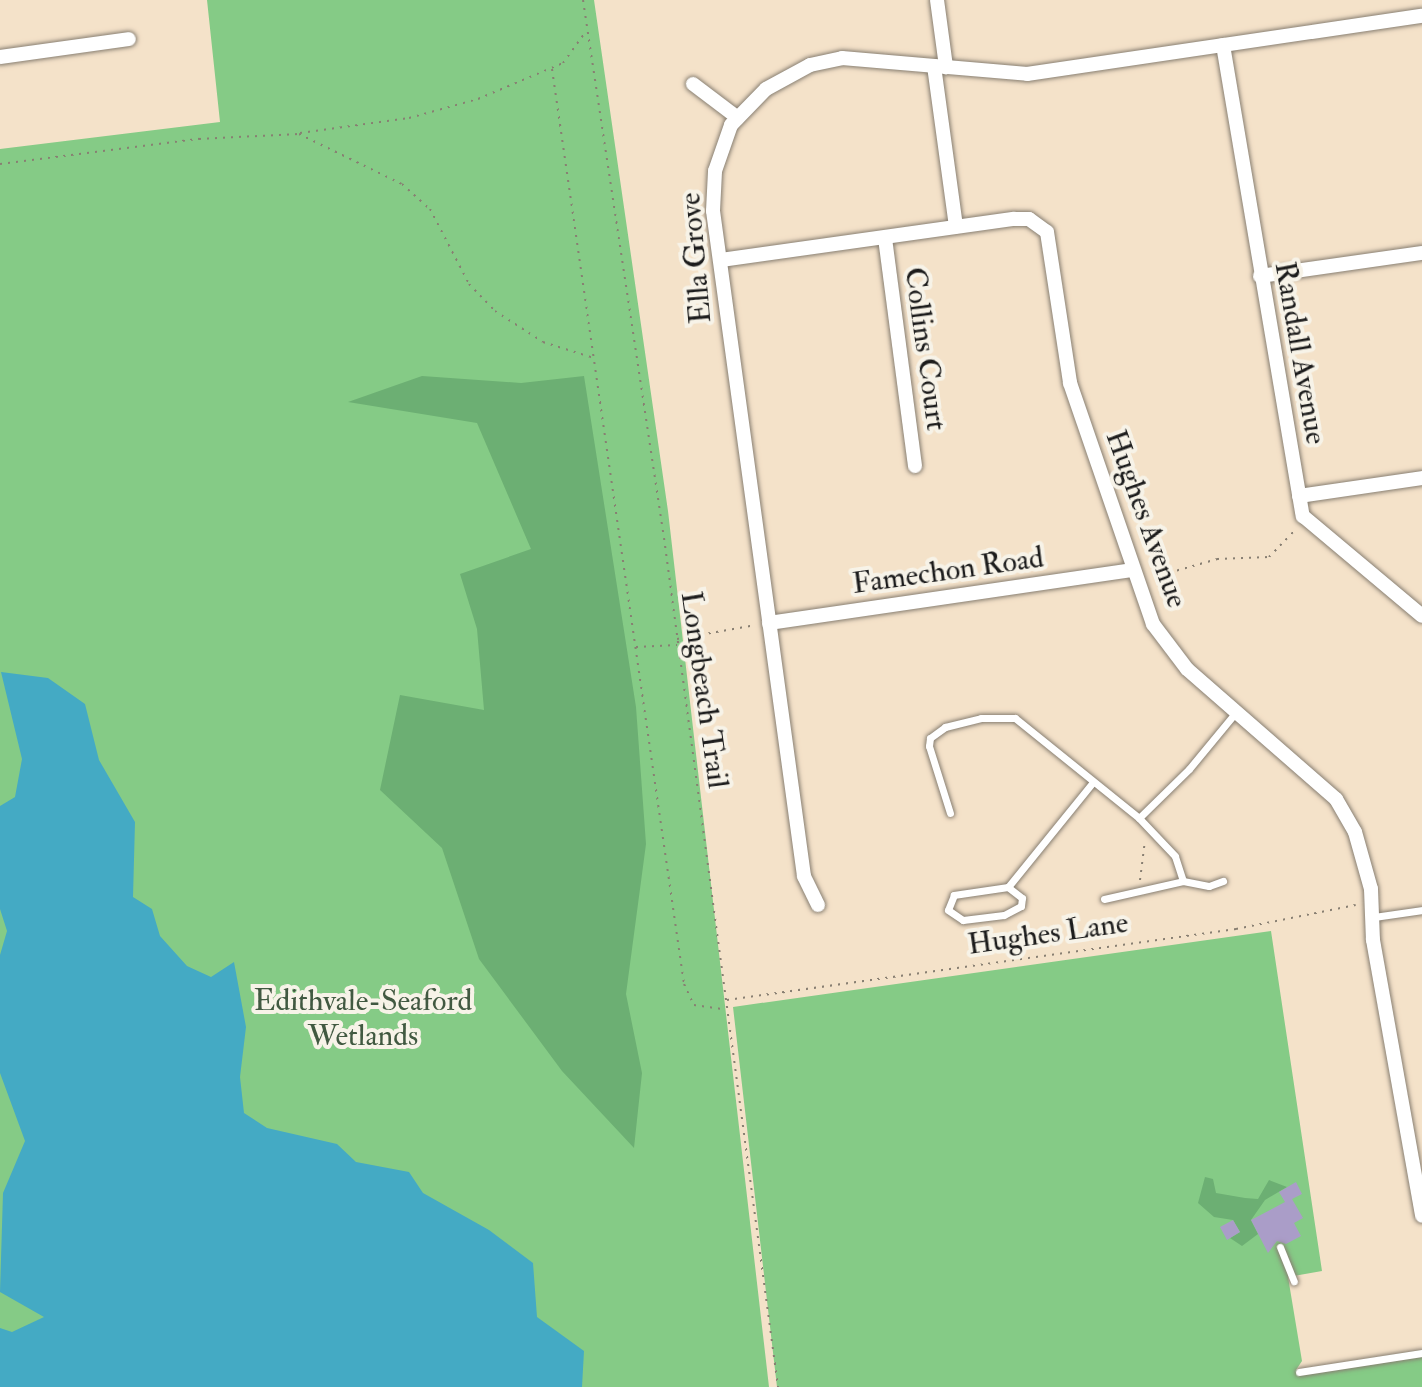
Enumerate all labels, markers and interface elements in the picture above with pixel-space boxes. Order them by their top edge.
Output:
street label: Ella Grove [672,191,720,325]
street label: Randall Avenue [1266,259,1334,447]
street label: Collins Court [896,265,954,433]
street label: Hughes Avenue [1097,425,1195,613]
street label: Famechon Road [850,540,1046,602]
street label: Longbeach Trail [672,589,736,791]
street label: Hughes Lane [966,905,1130,963]
park label: Edithvale-Seaford Wetlands [254,983,472,1054]

